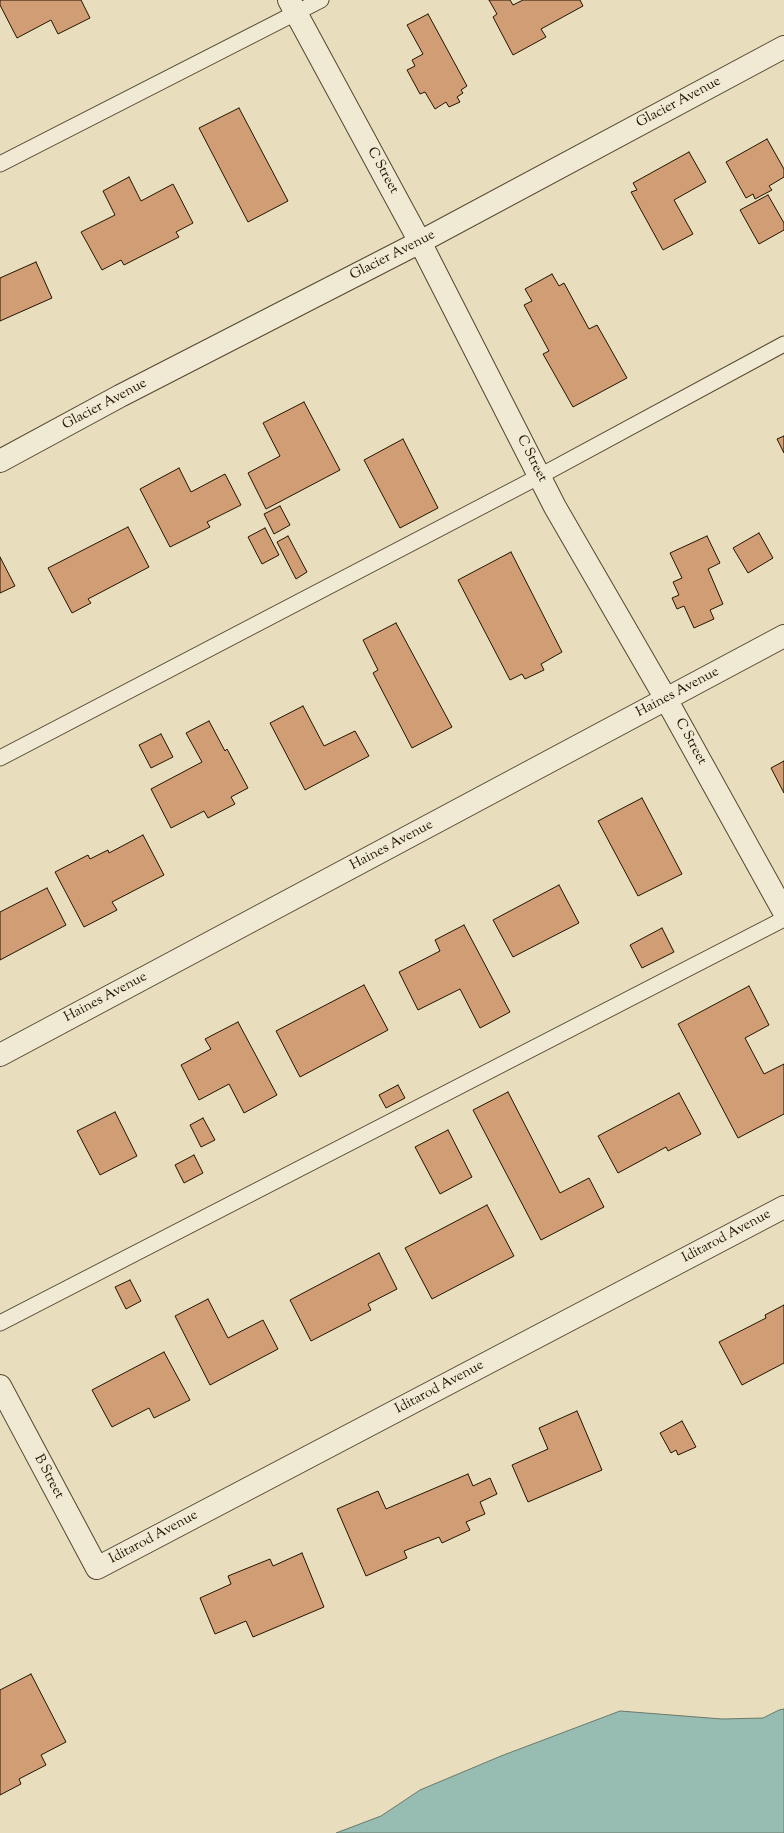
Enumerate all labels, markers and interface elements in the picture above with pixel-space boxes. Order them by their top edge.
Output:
street label: Glacier Avenue [634,74,724,132]
street label: C Street [362,145,402,197]
street label: Glacier Avenue [348,227,438,285]
street label: Glacier Avenue [60,376,150,434]
street label: C Street [512,433,550,485]
street label: Haines Avenue [634,664,722,722]
street label: C Street [670,716,710,768]
street label: Haines Avenue [348,817,436,875]
street label: Haines Avenue [62,969,150,1027]
street label: Iditarod Avenue [680,1207,774,1267]
street label: Iditarod Avenue [393,1358,487,1418]
street label: B Street [29,1452,67,1502]
street label: Iditarod Avenue [107,1508,201,1568]

